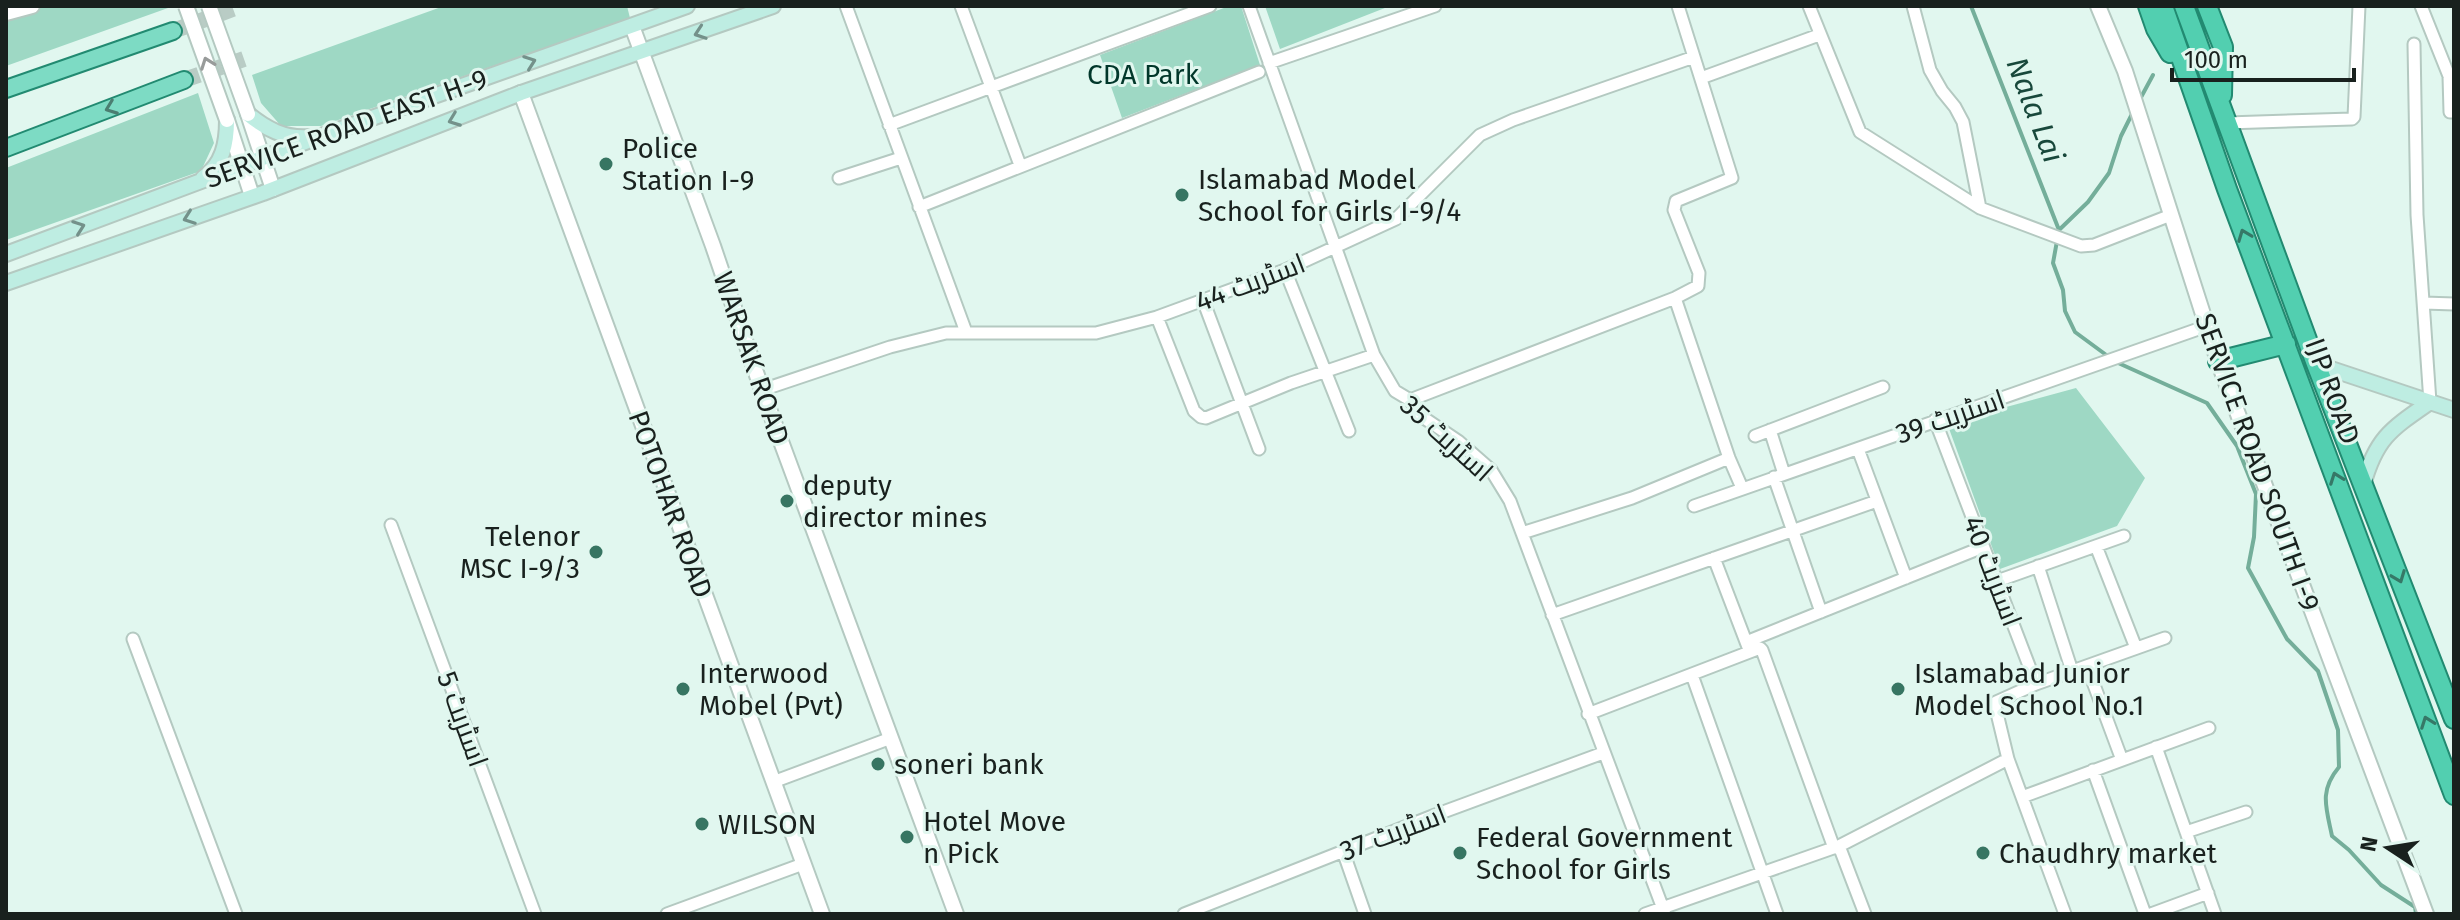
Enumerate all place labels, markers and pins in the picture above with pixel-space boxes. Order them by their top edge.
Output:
place label: Police Station I-9 [622,132,755,197]
marker: Police Station I-9 [597,155,615,173]
place label: Islamabad Model School for Girls I-9/4 [1198,163,1461,228]
marker: Islamabad Model School for Girls I-9/4 [1173,186,1191,204]
place label: deputy director mines [803,469,987,534]
marker: deputy director mines [778,492,796,510]
place label: Telenor MSC I-9/3 [460,520,580,585]
marker: Telenor MSC I-9/3 [587,543,605,561]
place label: Interwood Mobel (Pvt) [699,657,843,722]
place label: Islamabad Junior Model School No.1 [1914,657,2144,722]
marker: Interwood Mobel (Pvt) [674,680,692,698]
marker: Islamabad Junior Model School No.1 [1889,680,1907,698]
place label: soneri bank [894,748,1044,781]
marker: soneri bank [869,755,887,773]
place label: Hotel Move n Pick [923,805,1066,870]
place label: WILSON [718,808,817,841]
marker: WILSON [693,815,711,833]
place label: Federal Government School for Girls [1476,821,1733,886]
marker: Hotel Move n Pick [898,828,916,846]
place label: Chaudhry market [1999,837,2218,870]
marker: Federal Government School for Girls [1451,844,1469,862]
marker: Chaudhry market [1974,844,1992,862]

